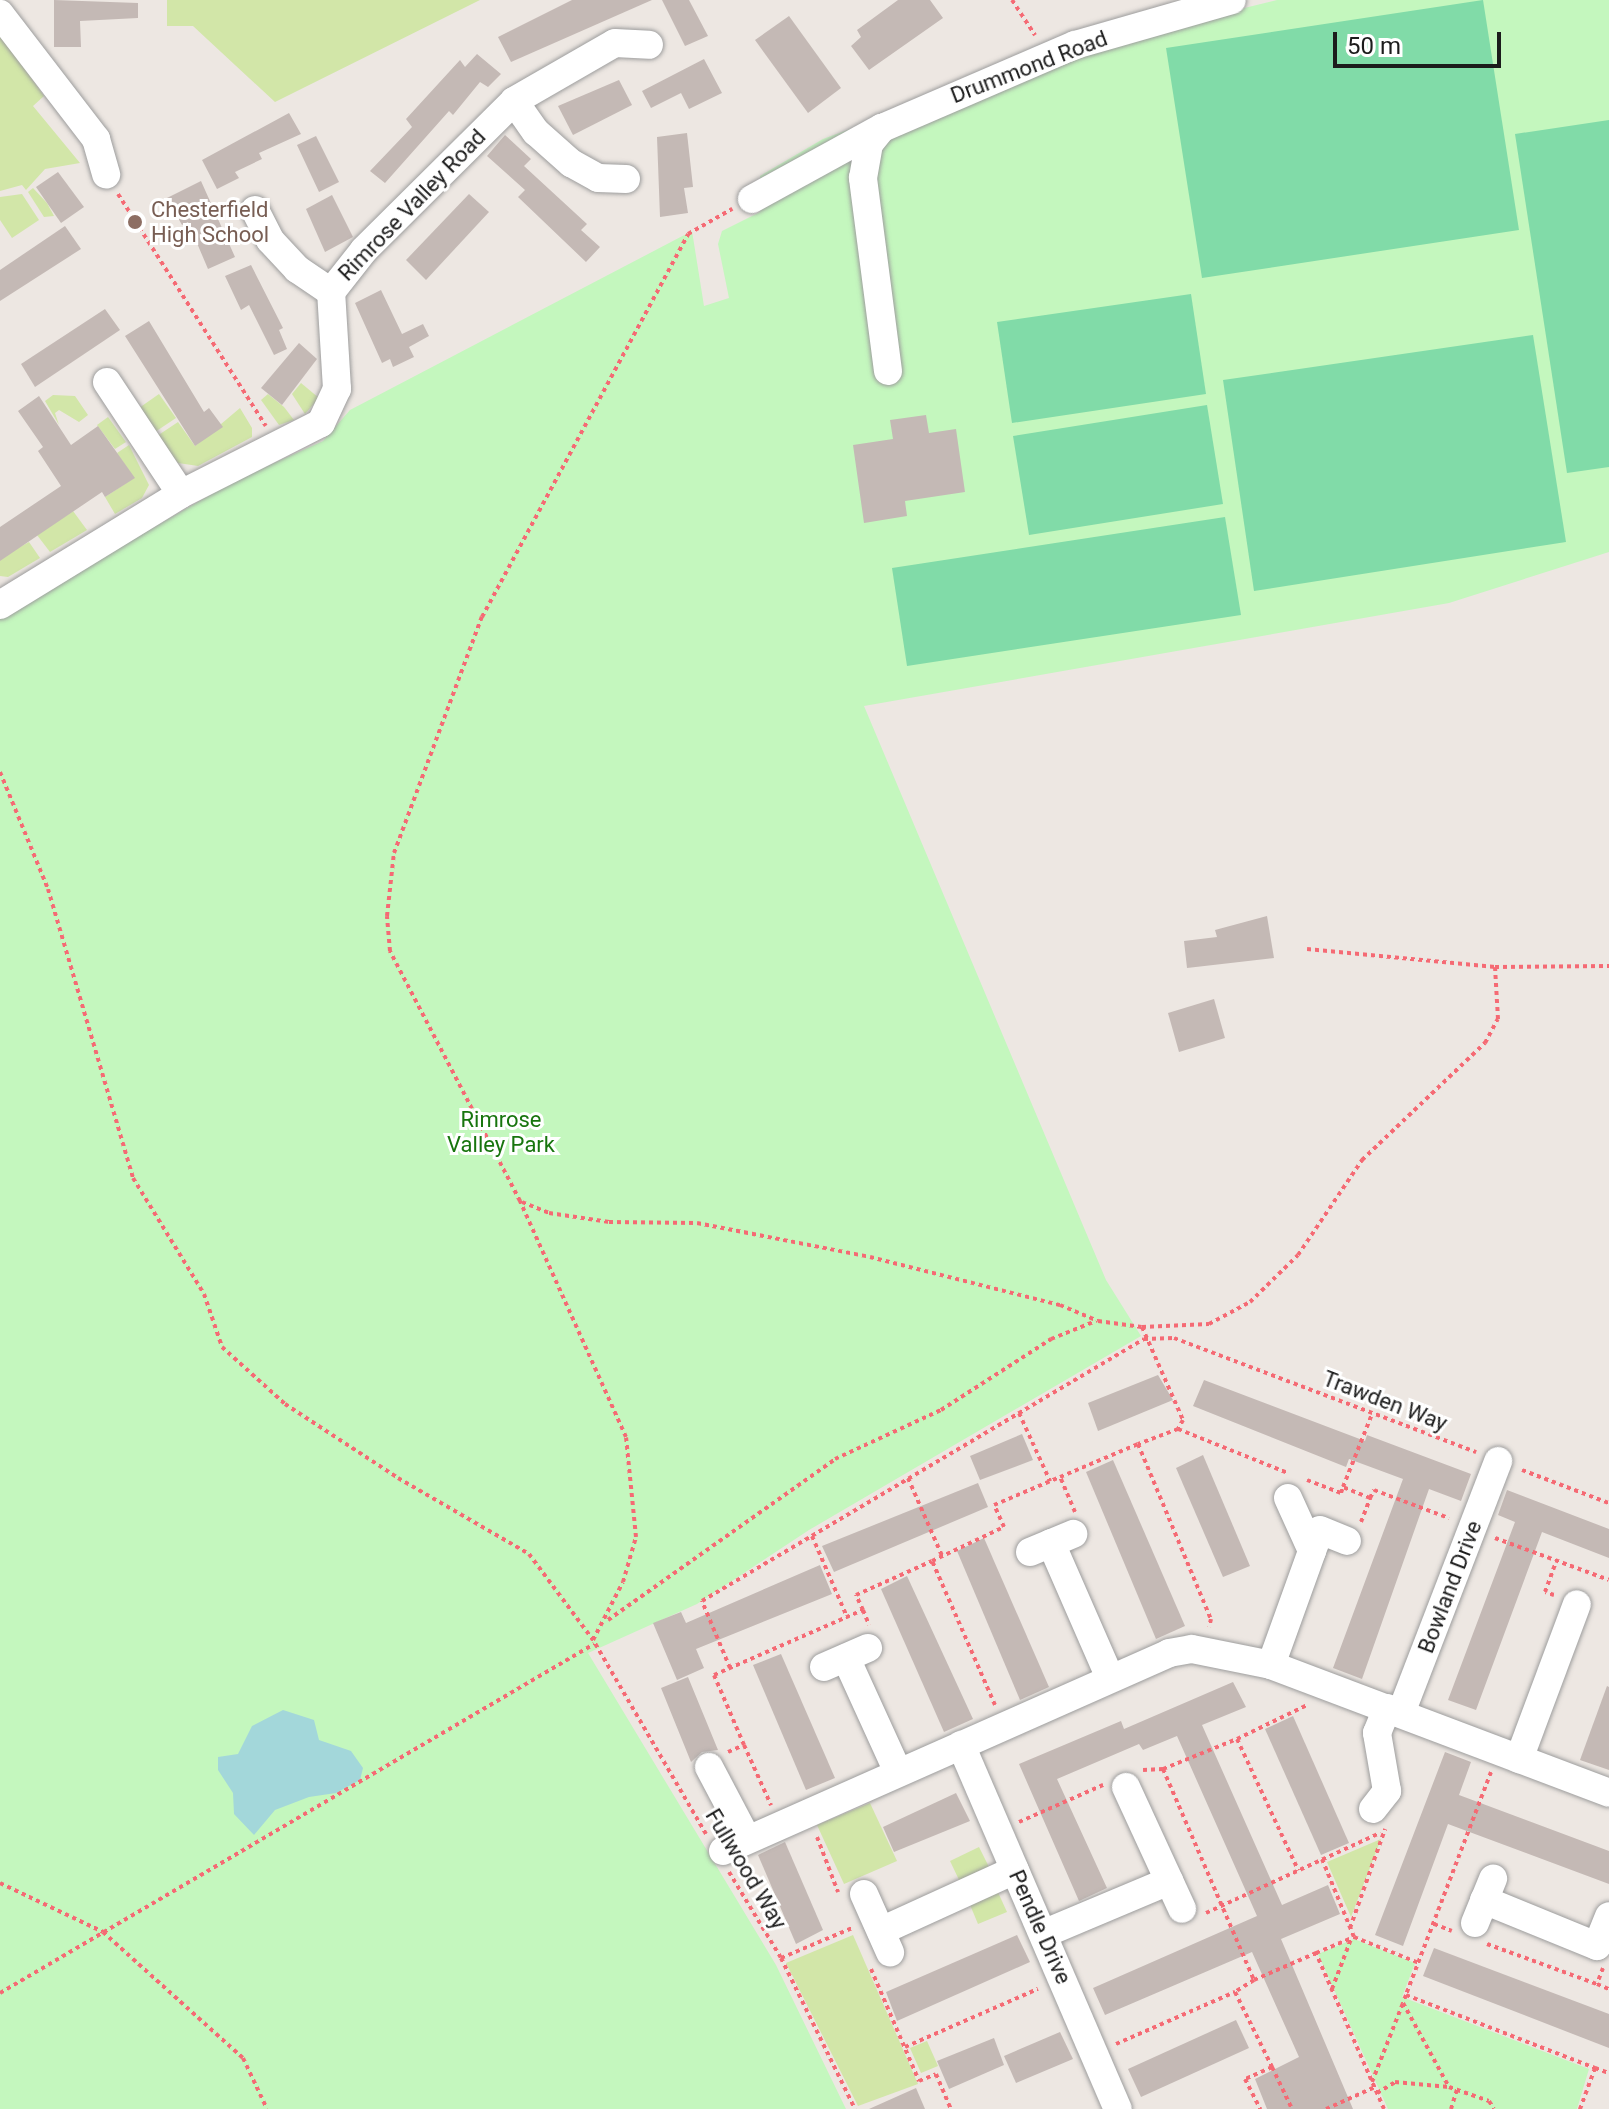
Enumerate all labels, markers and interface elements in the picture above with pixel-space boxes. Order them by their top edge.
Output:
scale bar [1337,16,1505,66]
street label: Drummond Road [947,25,1111,109]
text: 50 m [1347,32,1401,60]
street label: Rimrose Valley Road [333,124,491,286]
place label: Chesterfield High School [151,196,269,248]
marker: Chesterfield High School [126,213,144,231]
park label: Rimrose Valley Park [447,1106,555,1158]
street label: Trawden Way [1319,1365,1451,1437]
street label: Bowland Drive [1413,1517,1487,1657]
street label: Fullwood Way [700,1804,792,1934]
street label: Pendle Drive [1003,1866,1077,1988]

